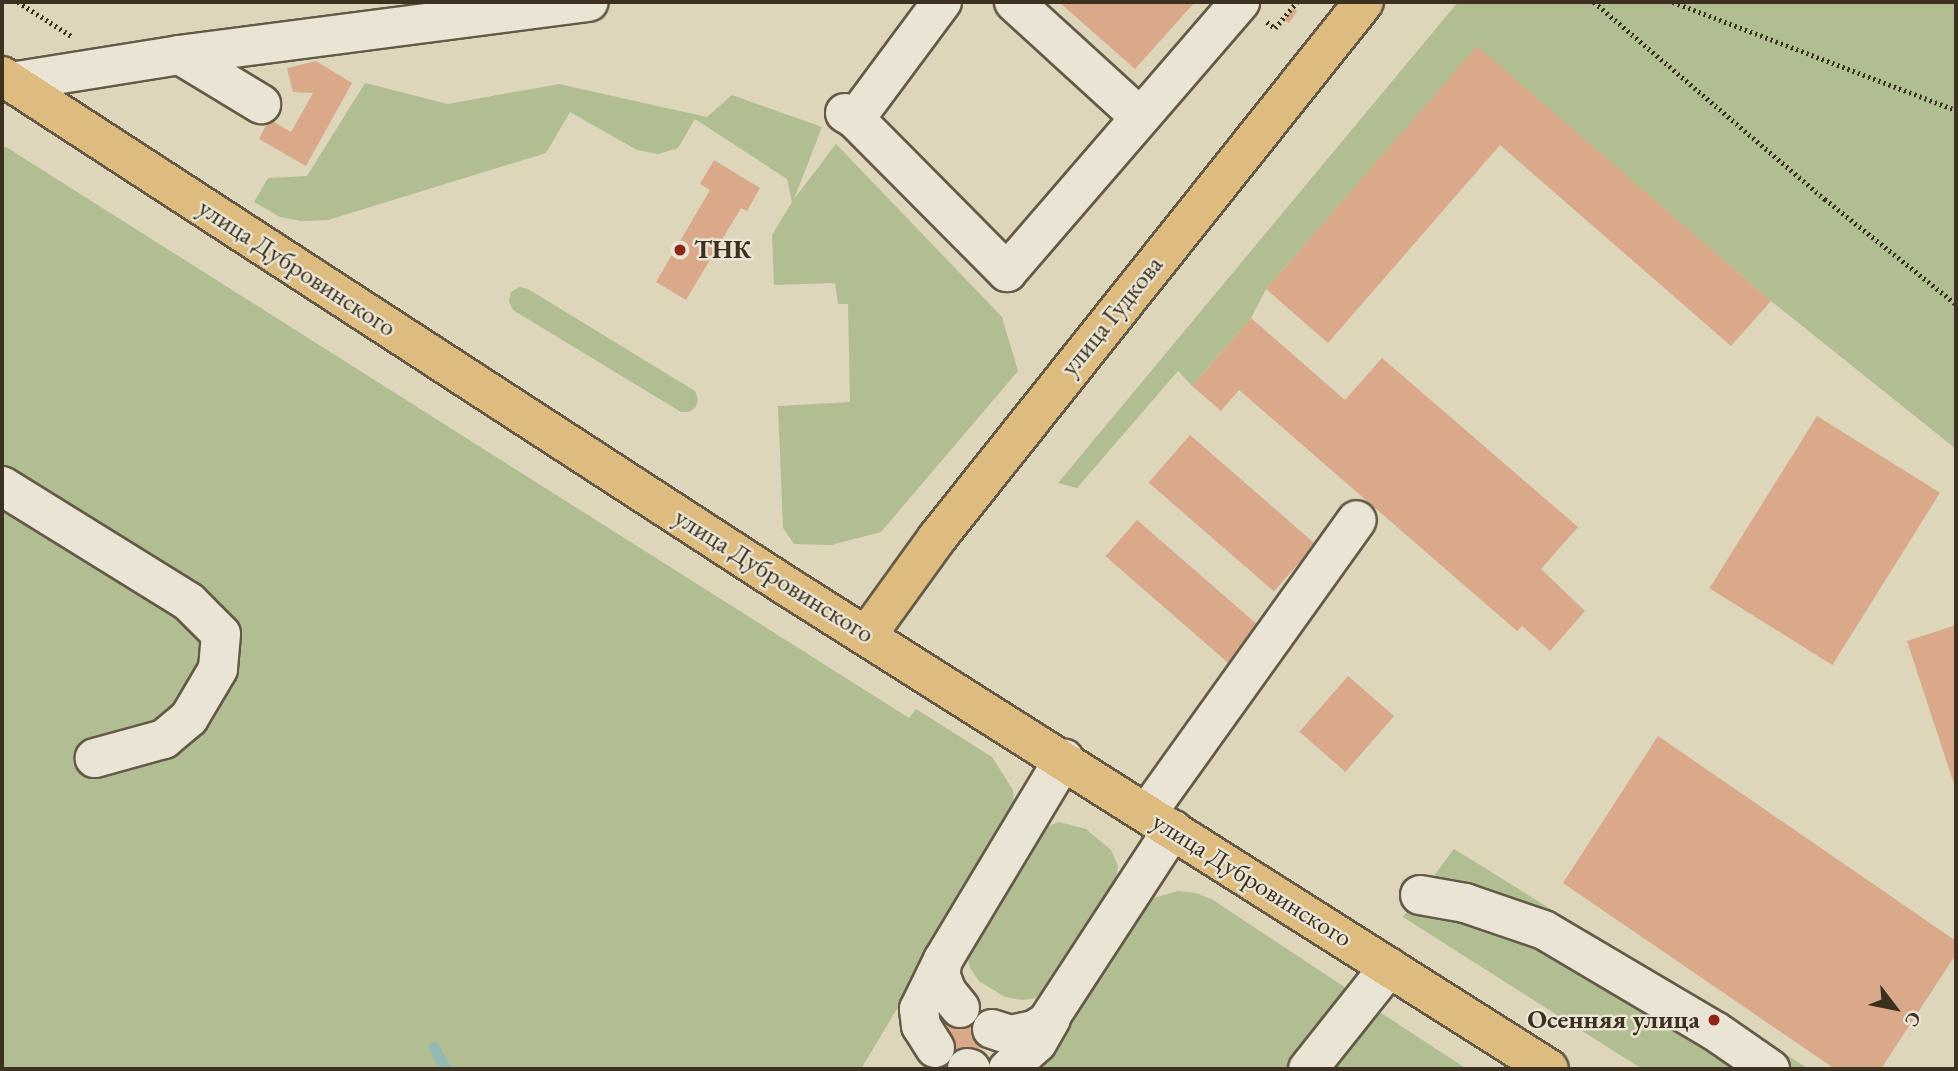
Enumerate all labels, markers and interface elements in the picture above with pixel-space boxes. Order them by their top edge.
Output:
street label: улица Дубровинского [192,192,402,344]
place label: ТНК [694,234,751,266]
marker: ТНК [672,242,688,258]
street label: улица Гудкова [1054,250,1170,382]
street label: улица Дубровинского [668,502,880,650]
street label: улица Дубровинского [1146,806,1358,954]
north arrow [1860,973,1930,1043]
place label: Осенняя улица [1527,1004,1700,1036]
text: С [1899,1007,1927,1032]
marker: Осенняя улица [1706,1012,1722,1028]

